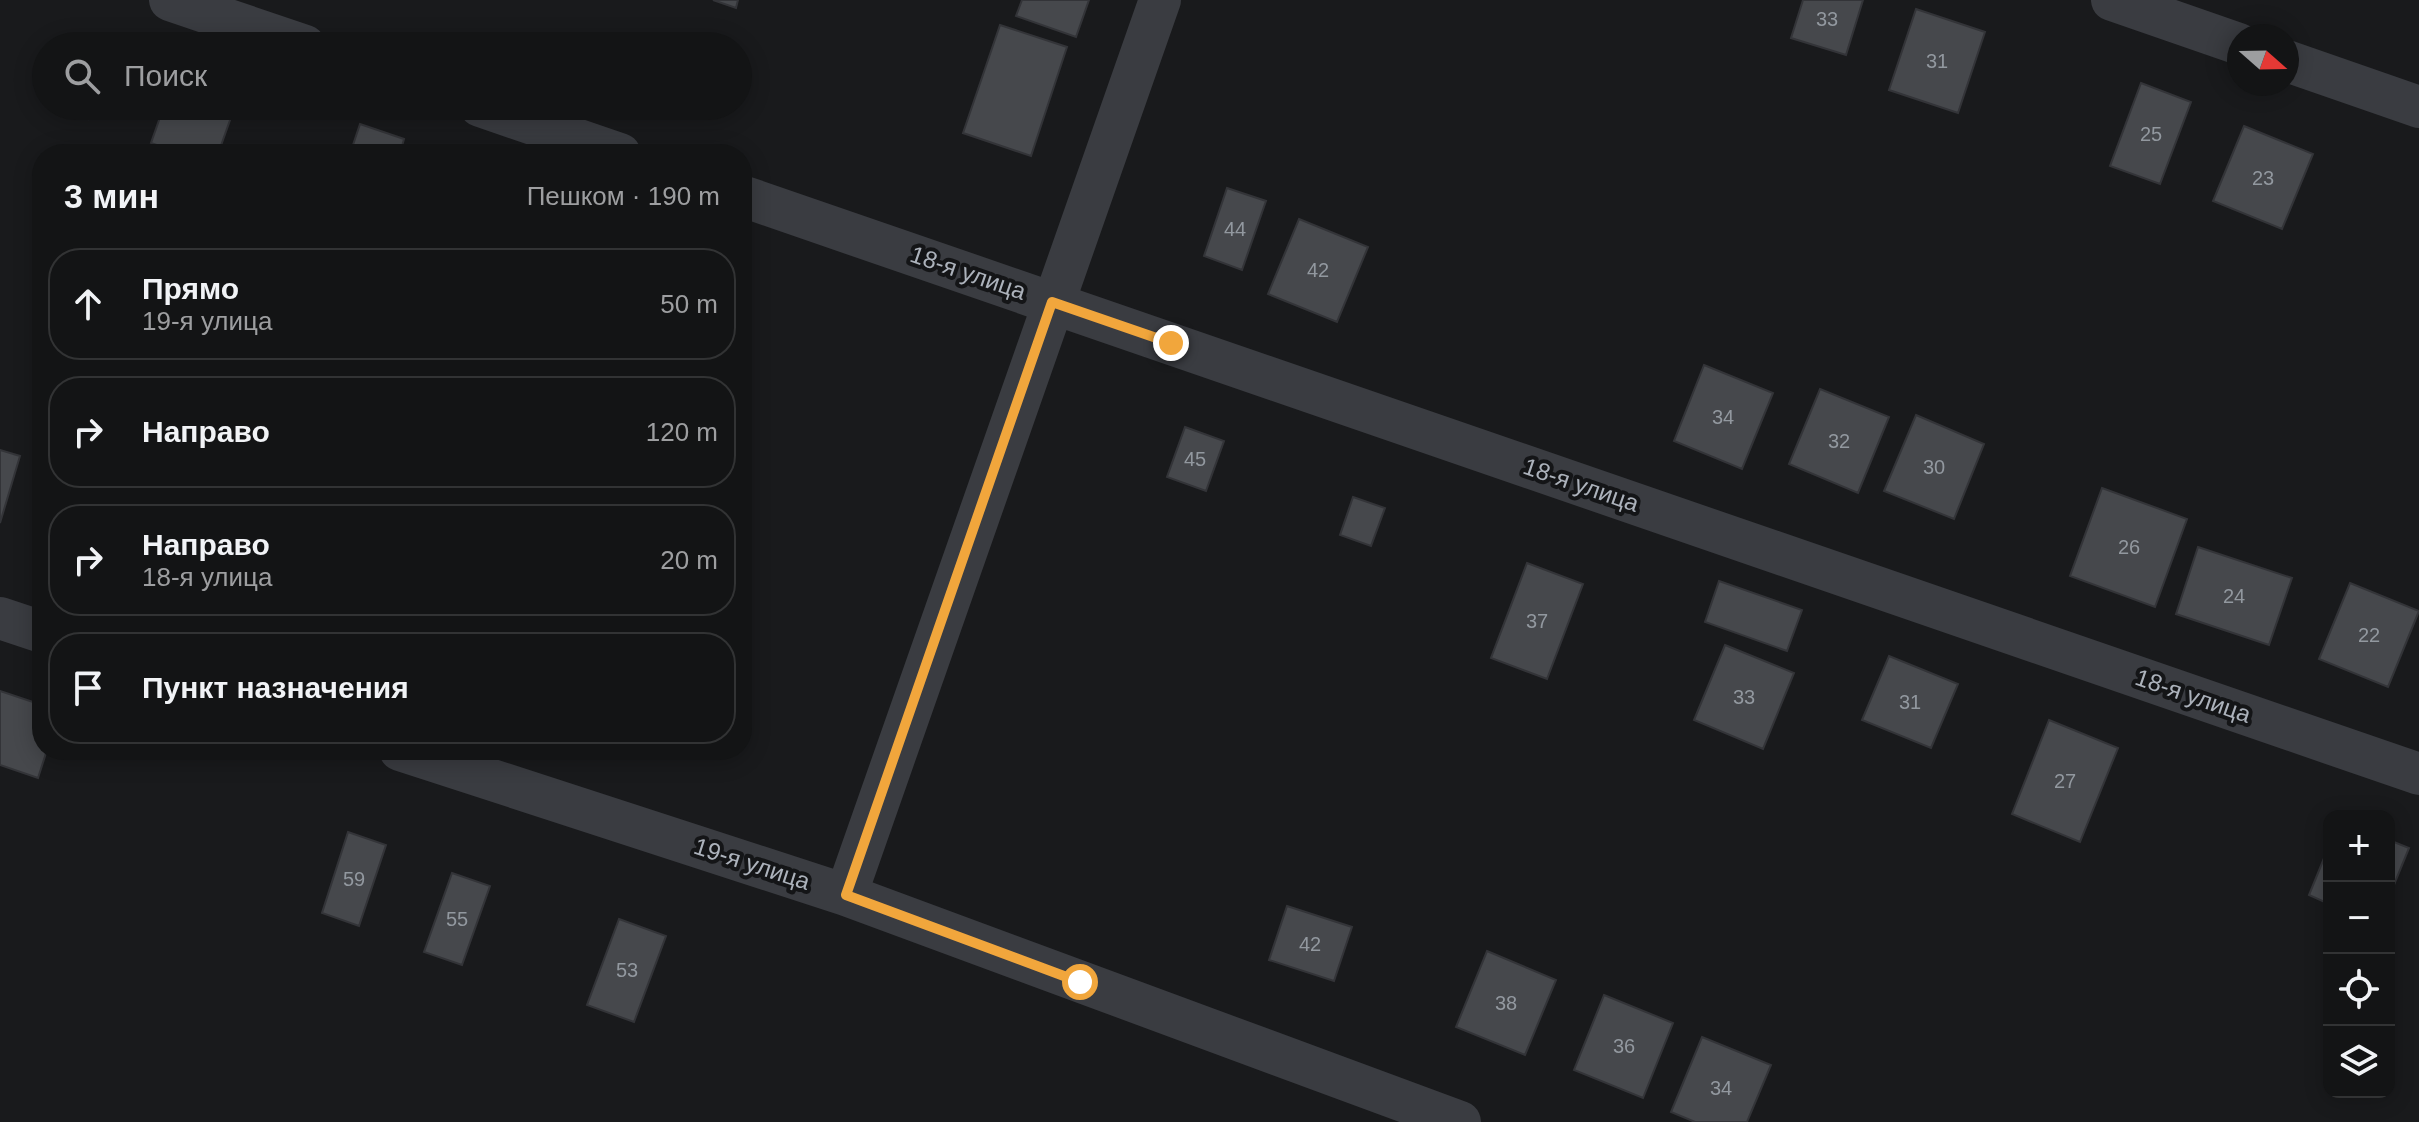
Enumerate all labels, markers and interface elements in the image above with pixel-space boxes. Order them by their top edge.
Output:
house number: 33 [1816,8,1838,30]
north arrow [2227,24,2299,96]
search box [32,32,752,120]
house number: 31 [1926,50,1948,72]
icon: search [60,54,104,98]
text: Поиск [124,59,207,92]
house number: 25 [2140,123,2162,145]
house number: 23 [2252,167,2274,189]
text: 3 мин [64,177,159,215]
text: Пешком · 190 m [527,181,720,211]
house number: 44 [1224,218,1246,240]
street label: 18-я улица [907,240,1030,305]
house number: 42 [1307,259,1329,281]
text: Прямо [142,272,239,305]
icon: ahead [66,282,110,326]
text: 50 m [660,289,718,319]
text: 19-я улица [142,306,272,336]
route end [1153,325,1189,361]
house number: 34 [1712,406,1734,428]
icon: right [66,410,110,454]
text: Направо [142,415,270,448]
text: 120 m [646,417,718,447]
house number: 32 [1828,430,1850,452]
house number: 45 [1184,448,1206,470]
street label: 18-я улица [1520,452,1643,517]
house number: 30 [1923,456,1945,478]
text: Направо [142,528,270,561]
house number: 26 [2118,536,2140,558]
icon: right [66,538,110,582]
text: 20 m [660,545,718,575]
text: 18-я улица [142,562,272,592]
house number: 24 [2223,585,2245,607]
house number: 37 [1526,610,1548,632]
house number: 22 [2358,624,2380,646]
street label: 18-я улица [2132,663,2255,728]
icon: arrive [66,666,110,710]
text: Пункт назначения [142,671,409,704]
house number: 33 [1733,686,1755,708]
house number: 31 [1899,691,1921,713]
house number: 27 [2054,770,2076,792]
map controls [2323,810,2395,1098]
button: + [2323,810,2395,882]
street label: 19-я улица [691,832,814,895]
house number: 59 [343,868,365,890]
button: − [2323,882,2395,954]
house number: 55 [446,908,468,930]
house number: 42 [1299,933,1321,955]
button: locate [2323,954,2395,1026]
house number: 53 [616,959,638,981]
route start [1062,964,1098,1000]
house number: 38 [1495,992,1517,1014]
button: layers [2323,1026,2395,1098]
house number: 36 [1613,1035,1635,1057]
house number: 34 [1710,1077,1732,1099]

